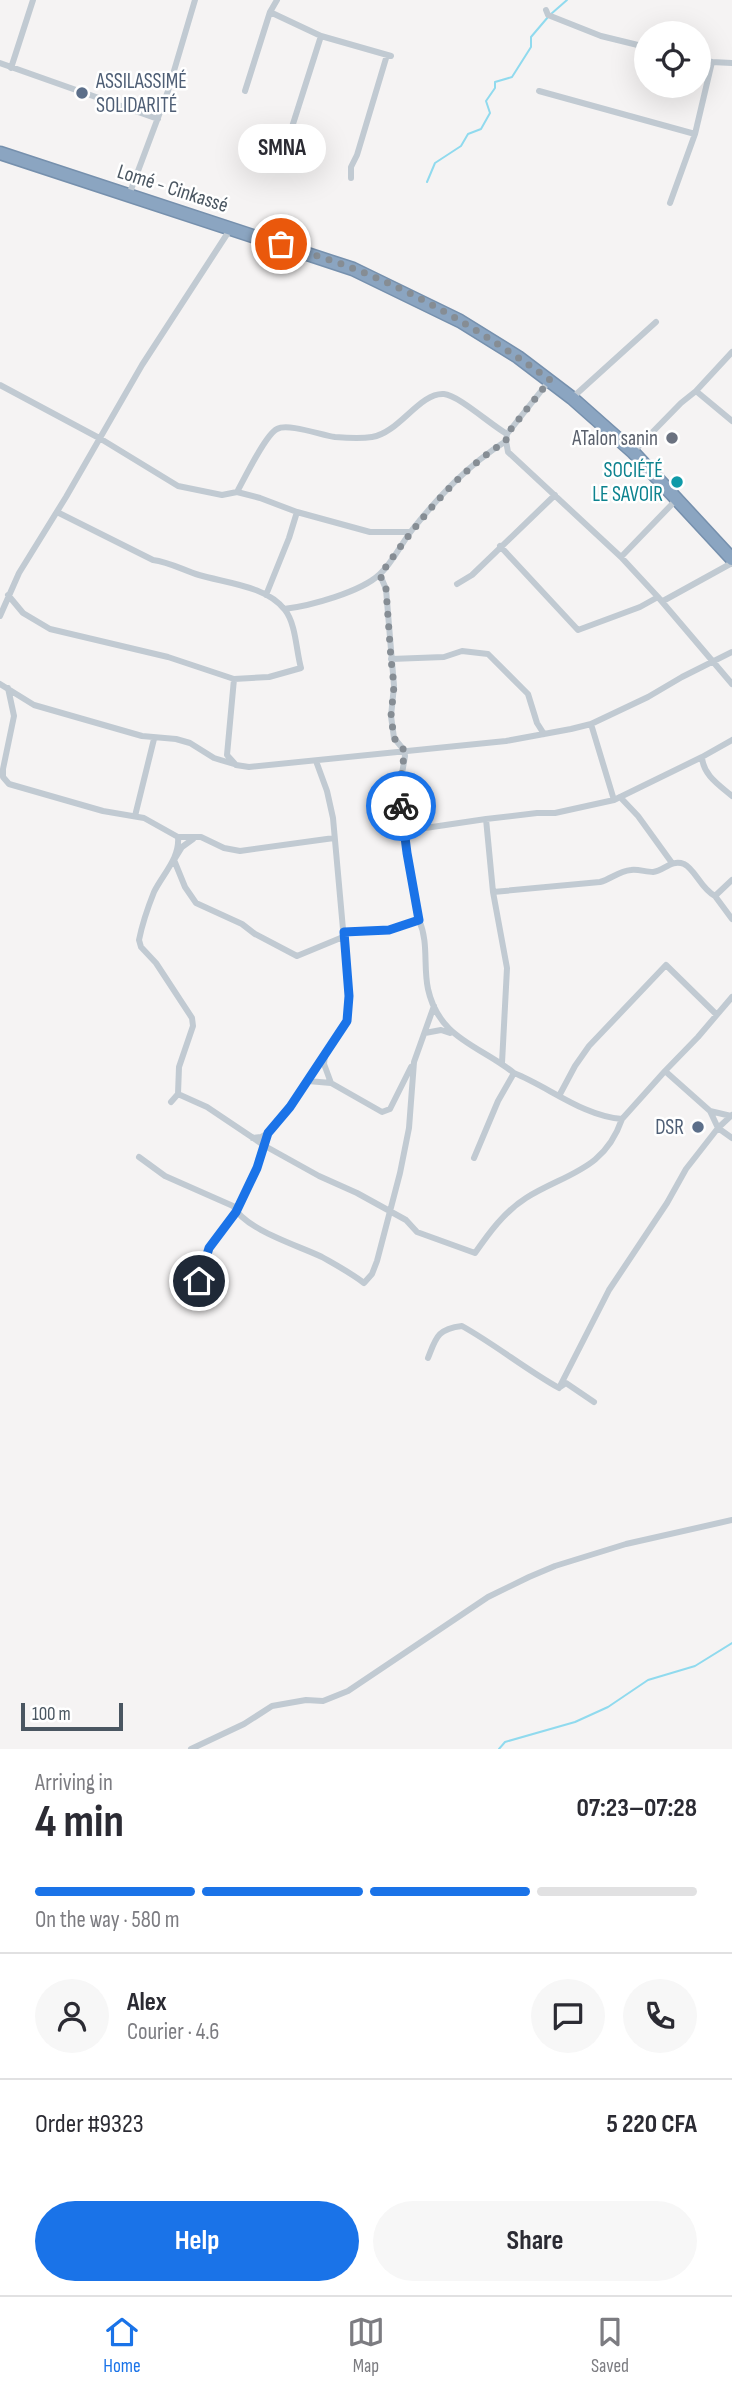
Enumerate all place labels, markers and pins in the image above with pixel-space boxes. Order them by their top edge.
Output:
place label: ASSILASSIMÉ SOLIDARITÉ [95,69,187,118]
marker: ASSILASSIMÉ SOLIDARITÉ [74,85,90,101]
callout: SMNA [237,125,325,174]
pin [251,214,311,274]
place label: ATalon sanin [571,426,658,451]
marker: ATalon sanin [664,430,680,446]
place label: SOCIÉTÉ LE SAVOIR [592,458,663,507]
marker: SOCIÉTÉ LE SAVOIR [669,474,685,490]
place label: DSR [655,1115,684,1140]
marker: DSR [690,1119,706,1135]
pin [169,1251,229,1311]

